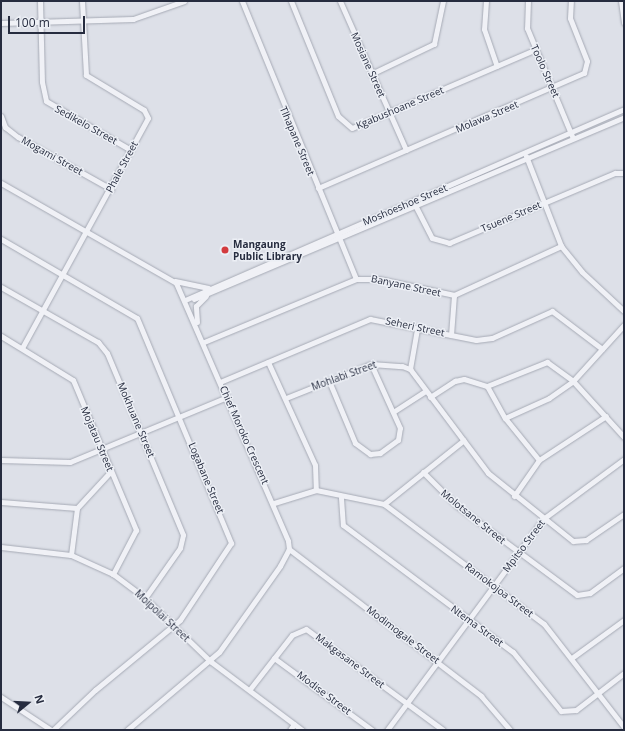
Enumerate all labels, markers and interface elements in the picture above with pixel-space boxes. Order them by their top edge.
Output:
scale bar [10,8,87,34]
text: 100 m [15,14,50,31]
street label: Mosiane Street [348,31,388,99]
street label: Toolo Street [528,43,562,99]
street label: Kgabushoane Street [354,84,446,132]
street label: Molawa Street [454,98,520,136]
street label: Sedikelo Street [53,103,119,147]
street label: Tlhapane Street [277,105,317,177]
street label: Mogami Street [19,134,85,178]
street label: Phale Street [103,139,141,195]
street label: Moshoeshoe Street [361,182,449,228]
street label: Tsuene Street [479,199,543,235]
place label: Mangaung Public Library [233,238,302,262]
marker: Mangaung Public Library [220,245,230,255]
street label: Banyane Street [370,273,442,299]
street label: Seheri Street [384,315,446,339]
street label: Mohlabi Street [310,359,378,393]
street label: Mokhuane Street [115,381,157,459]
street label: Chief Moroko Crescent [217,384,271,486]
street label: Mojatau Street [78,405,116,473]
street label: Logabane Street [186,441,226,515]
street label: Molotsane Street [438,487,508,547]
street label: Mpitso Street [500,517,548,575]
street label: Ramokojoa Street [462,560,536,620]
street label: Moipolai Street [132,587,192,645]
street label: Ntema Street [448,603,506,649]
street label: Modimogale Street [364,604,442,666]
street label: Makgasane Street [313,631,387,691]
street label: Modise Street [295,669,353,717]
north arrow [8,683,48,723]
text: N [31,693,48,706]

